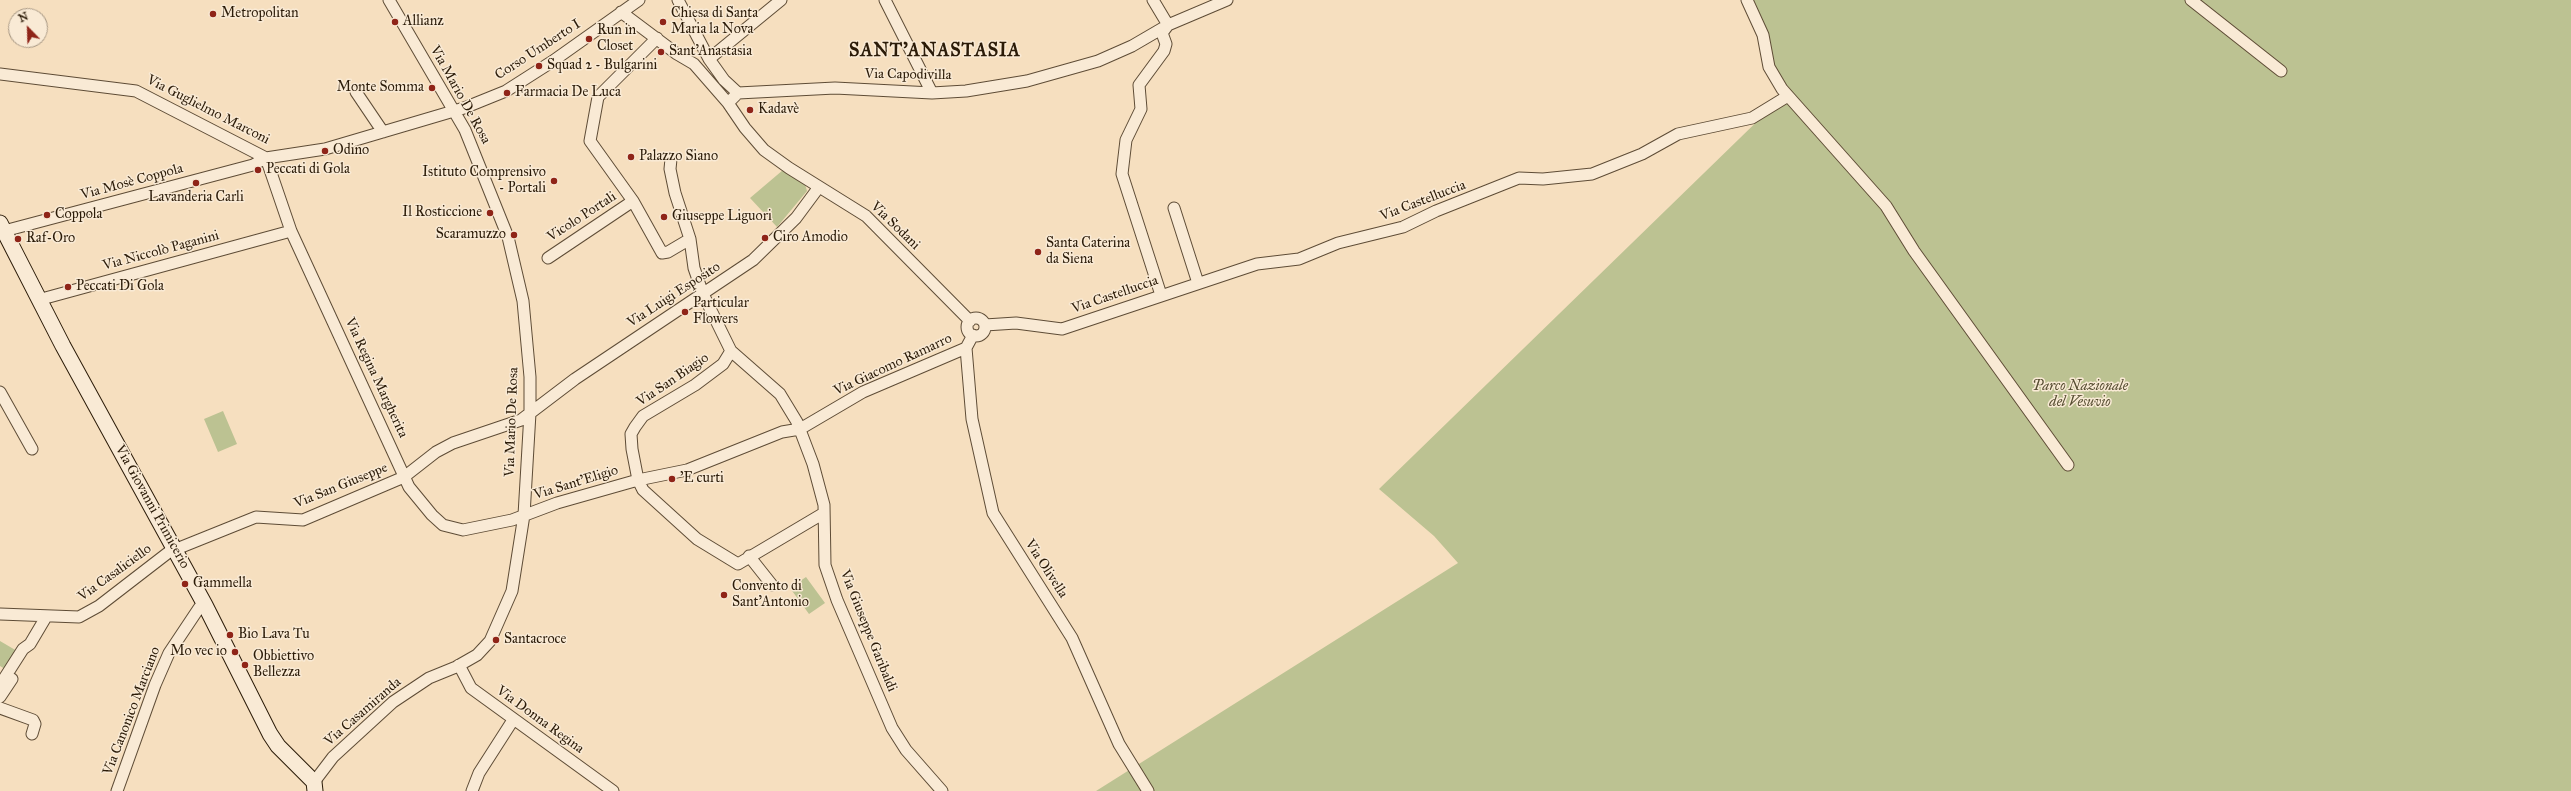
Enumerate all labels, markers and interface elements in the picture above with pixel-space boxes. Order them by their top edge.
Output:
place label: Metropolitan [221,6,299,22]
place label: Chiesa di Santa Maria la Nova [671,6,758,38]
north arrow [8,8,48,48]
marker: Metropolitan [208,9,218,19]
text: N [17,10,30,25]
place label: Allianz [403,14,444,30]
street label: Corso Umberto I [492,16,584,84]
marker: Allianz [390,17,400,27]
marker: Chiesa di Santa Maria la Nova [658,17,668,27]
place label: Run in Closet [597,23,636,56]
marker: Run in Closet [584,34,594,44]
district label: SANT'ANASTASIA [849,41,1021,63]
street label: Via Mario De Rosa [426,43,494,147]
place label: Sant'Anastasia [669,44,752,60]
marker: Sant'Anastasia [656,47,666,57]
place label: Squad 2 - Bulgarini [547,58,657,74]
marker: Squad 2 - Bulgarini [534,61,544,71]
street label: Via Capodivilla [864,66,952,84]
street label: Via Guglielmo Marconi [144,72,272,148]
place label: Monte Somma [337,80,424,96]
marker: Monte Somma [427,83,437,93]
place label: Farmacia De Luca [515,85,621,101]
marker: Farmacia De Luca [502,88,512,98]
place label: Kadavè [758,102,799,118]
marker: Kadavè [745,105,755,115]
place label: Odino [333,143,369,159]
marker: Odino [320,146,330,156]
place label: Palazzo Siano [639,149,718,165]
marker: Palazzo Siano [626,152,636,162]
street label: Via Mosè Coppola [79,160,185,204]
place label: Peccati di Gola [266,162,350,178]
marker: Peccati di Gola [253,165,263,175]
place label: Istituto Comprensivo - Portali [422,165,546,198]
marker: Istituto Comprensivo - Portali [549,176,559,186]
street label: Via Castelluccia [1378,177,1468,225]
marker: Lavanderia Carli [191,178,201,188]
street label: Vicolo Portali [544,188,620,246]
place label: Lavanderia Carli [148,190,244,206]
street label: Via Sodani [867,198,923,254]
place label: Il Rosticcione [402,205,482,221]
place label: Coppola [55,207,103,223]
marker: Il Rosticcione [485,208,495,218]
place label: Giuseppe Liguori [672,209,772,225]
marker: Coppola [42,210,52,220]
marker: Giuseppe Liguori [659,212,669,222]
street label: Via Niccolò Paganini [101,227,221,275]
place label: Scaramuzzo [436,227,506,243]
marker: Scaramuzzo [509,230,519,240]
place label: Ciro Amodio [773,230,848,246]
place label: Raf-Oro [26,231,75,247]
marker: Ciro Amodio [760,233,770,243]
marker: Raf-Oro [13,234,23,244]
place label: Santa Caterina da Siena [1046,236,1130,268]
marker: Santa Caterina da Siena [1033,247,1043,257]
street label: Via Luigi Esposito [624,259,724,331]
street label: Via Castelluccia [1070,272,1160,318]
place label: Peccati Di Gola [76,279,164,295]
marker: Peccati Di Gola [63,282,73,292]
place label: Particular Flowers [693,296,749,328]
marker: Particular Flowers [680,307,690,317]
street label: Via Regina Margherita [341,315,411,441]
street label: Via Giacomo Ramarro [831,330,955,400]
street label: Via San Biagio [634,350,712,410]
street label: Via Mario De Rosa [502,367,522,477]
park label: Parco Nazionale del Vesuvio [2032,379,2128,412]
street label: Via Giovanni Primicerio [111,442,193,572]
street label: Via San Giuseppe [292,460,390,512]
street label: Via Sant'Eligio [532,462,620,504]
place label: 'E curti [680,471,724,487]
marker: 'E curti [667,474,677,484]
street label: Via Olivella [1021,537,1071,601]
street label: Via Casaliciello [75,541,155,605]
street label: Via Giuseppe Garibaldi [836,567,900,695]
place label: Gammella [193,576,252,592]
marker: Gammella [180,579,190,589]
place label: Convento di Sant'Antonio [732,579,809,612]
marker: Convento di Sant'Antonio [719,590,729,600]
place label: Bio Lava Tu [238,627,310,643]
marker: Bio Lava Tu [225,630,235,640]
place label: Santacroce [504,632,566,648]
marker: Santacroce [491,635,501,645]
street label: Via Canonico Marciano [100,644,164,778]
place label: Mo vec io [170,644,227,660]
marker: Mo vec io [230,647,240,657]
place label: Obbiettivo Bellezza [253,649,314,682]
marker: Obbiettivo Bellezza [240,660,250,670]
street label: Via Casamiranda [321,674,405,750]
street label: Via Donna Regina [493,683,587,757]

